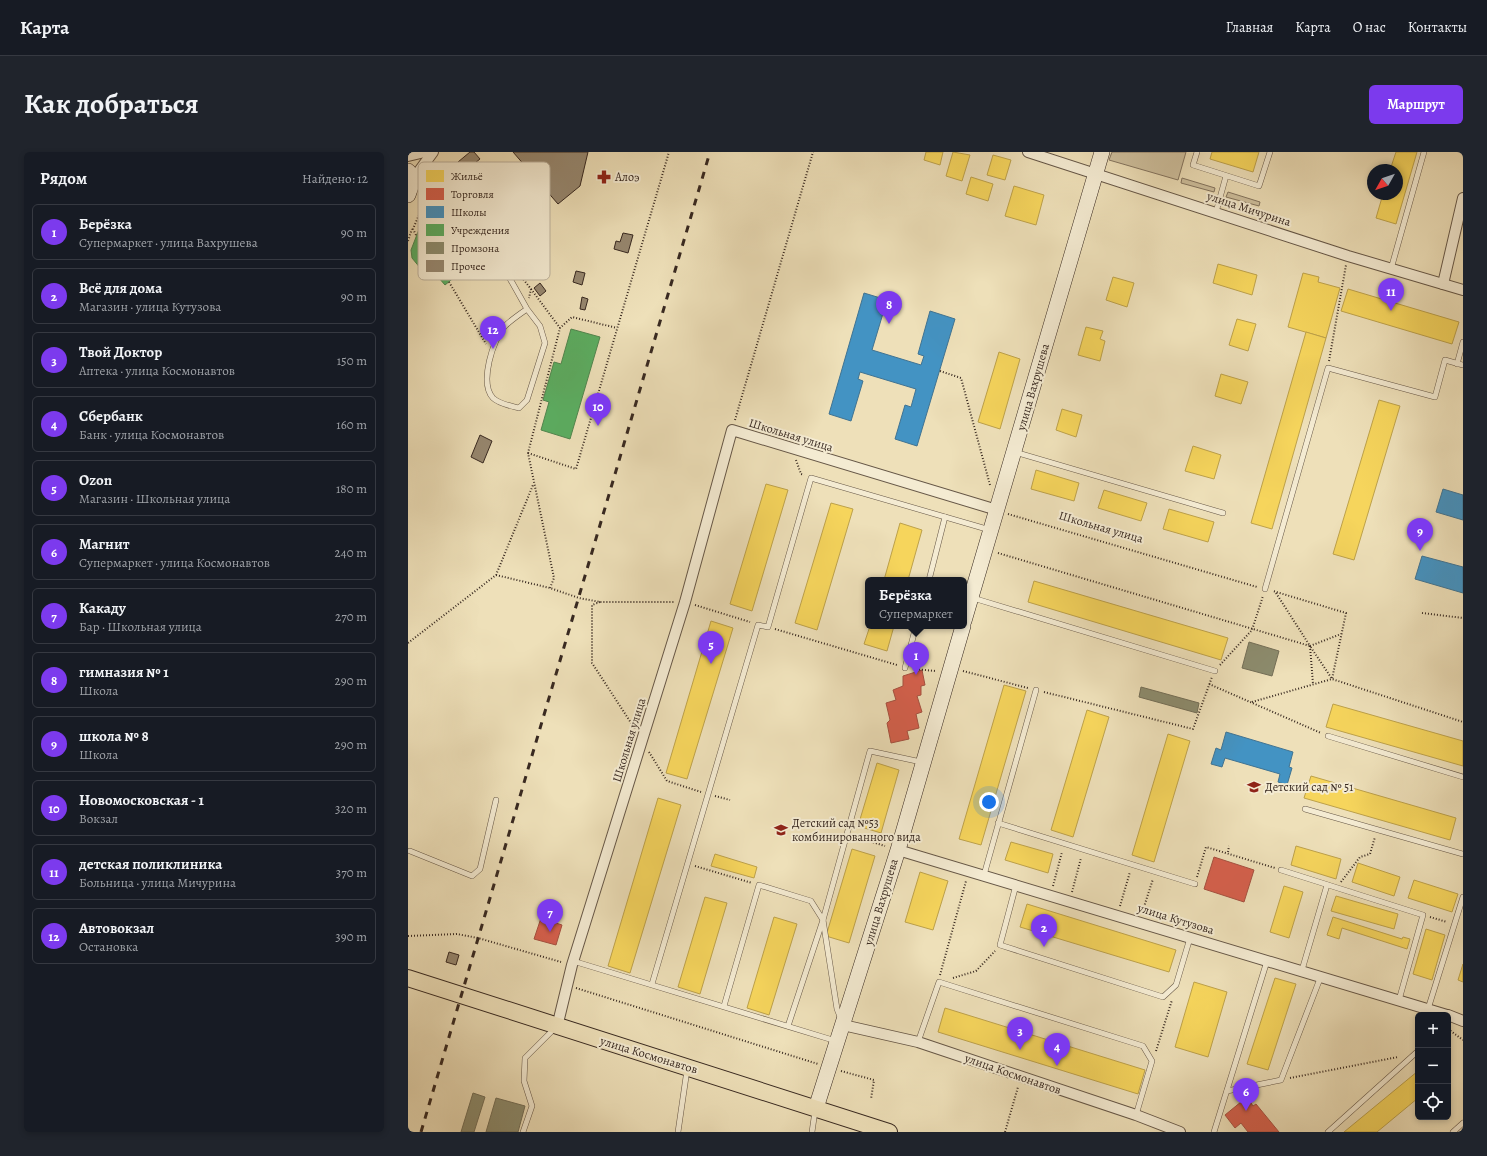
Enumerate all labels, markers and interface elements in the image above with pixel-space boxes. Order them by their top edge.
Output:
text: Карта [20,15,69,41]
text: Главная [1226,18,1273,37]
text: Карта [1295,18,1331,37]
text: О нас [1353,18,1386,37]
text: Контакты [1408,18,1467,37]
text: Как добраться [24,85,199,123]
button: Маршрут [1369,85,1463,124]
legend [418,162,550,280]
north arrow [1367,164,1403,200]
text: Рядом [40,167,87,190]
text: Жильё [451,169,483,184]
pharmacy icon: Алоэ [596,169,612,185]
place label: Алоэ [614,169,640,185]
text: Найдено: 12 [302,170,368,187]
text: Торговля [451,187,494,202]
street label: улица Мичурина [1204,188,1293,230]
text: Школы [451,205,486,220]
text: Берёзка [79,214,132,234]
text: Учреждения [451,223,510,238]
text: 1 [52,224,56,241]
text: 90 m [341,224,367,241]
text: Супермаркет · улица Вахрушева [79,234,258,251]
text: Промзона [451,241,500,256]
text: Прочее [451,259,485,274]
text: Всё для дома [79,278,162,298]
pin: 11 [1378,278,1404,311]
text: 2 [51,288,57,305]
text: 90 m [341,288,367,305]
pin: 8 [876,291,902,324]
text: Магазин · улица Кутузова [79,298,221,315]
pin: 12 [480,316,506,349]
street label: улица Вахрушева [1013,341,1053,433]
text: Твой Доктор [79,342,162,362]
text: 3 [51,352,57,369]
text: 150 m [337,352,367,369]
text: Аптека · улица Космонавтов [79,362,235,379]
pin: 10 [585,393,611,426]
text: Сбербанк [79,406,143,426]
street label: Школьная улица [747,415,836,456]
text: 4 [51,416,57,433]
text: 160 m [336,416,367,433]
text: Банк · улица Космонавтов [79,426,224,443]
text: Ozon [79,470,112,490]
text: 5 [51,480,57,497]
text: 180 m [336,480,367,497]
text: Магазин · Школьная улица [79,490,230,507]
street label: Школьная улица [1057,507,1146,547]
pin: 9 [1407,518,1433,551]
text: Магнит [79,534,130,554]
text: 6 [51,544,57,561]
text: 240 m [335,544,367,561]
text: Супермаркет · улица Космонавтов [79,554,270,571]
popup [865,577,967,629]
text: Берёзка [879,585,932,605]
text: Какаду [79,598,126,618]
text: Супермаркет [879,605,953,622]
text: 7 [51,608,57,625]
text: 270 m [335,608,367,625]
text: Бар · Школьная улица [79,618,202,635]
pin: 5 [698,631,724,664]
pin: 1 [903,642,929,675]
text: гимназия № 1 [79,662,169,682]
text: 8 [51,672,57,689]
text: 290 m [335,672,367,689]
text: Школа [79,682,118,699]
street label: Школьная улица [609,695,650,784]
text: школа № 8 [79,726,149,746]
text: 9 [51,736,57,753]
text: 290 m [335,736,367,753]
text: Школа [79,746,118,763]
school or university icon: Детский сад № 51 [1246,779,1262,795]
place label: Детский сад № 51 [1265,779,1353,795]
text: Новомосковская - 1 [79,790,204,810]
your location [979,792,999,812]
text: 10 [48,800,60,817]
text: 320 m [335,800,367,817]
text: Вокзал [79,810,118,827]
place label: Детский сад №53 комбинированного вида [792,815,921,845]
school or university icon: Детский сад №53 комбинированного вида [773,822,789,838]
text: детская поликлиника [79,854,222,874]
street label: улица Вахрушева [860,856,902,948]
text: 11 [49,864,59,881]
text: 370 m [336,864,367,881]
text: Больница · улица Мичурина [79,874,236,891]
pin: 7 [537,899,563,932]
street label: улица Кутузова [1135,900,1217,938]
pin: 2 [1031,914,1057,947]
text: Автовокзал [79,918,154,938]
text: 12 [49,928,59,945]
text: 390 m [335,928,367,945]
text: Остановка [79,938,138,955]
map controls [1415,1012,1451,1120]
button: + [1415,1012,1451,1048]
pin: 3 [1007,1017,1033,1050]
street label: улица Космонавтов [597,1032,700,1078]
pin: 4 [1044,1033,1070,1066]
button: − [1415,1048,1451,1084]
street label: улица Космонавтов [962,1050,1064,1098]
pin: 6 [1233,1078,1259,1111]
button: locate [1415,1084,1451,1120]

